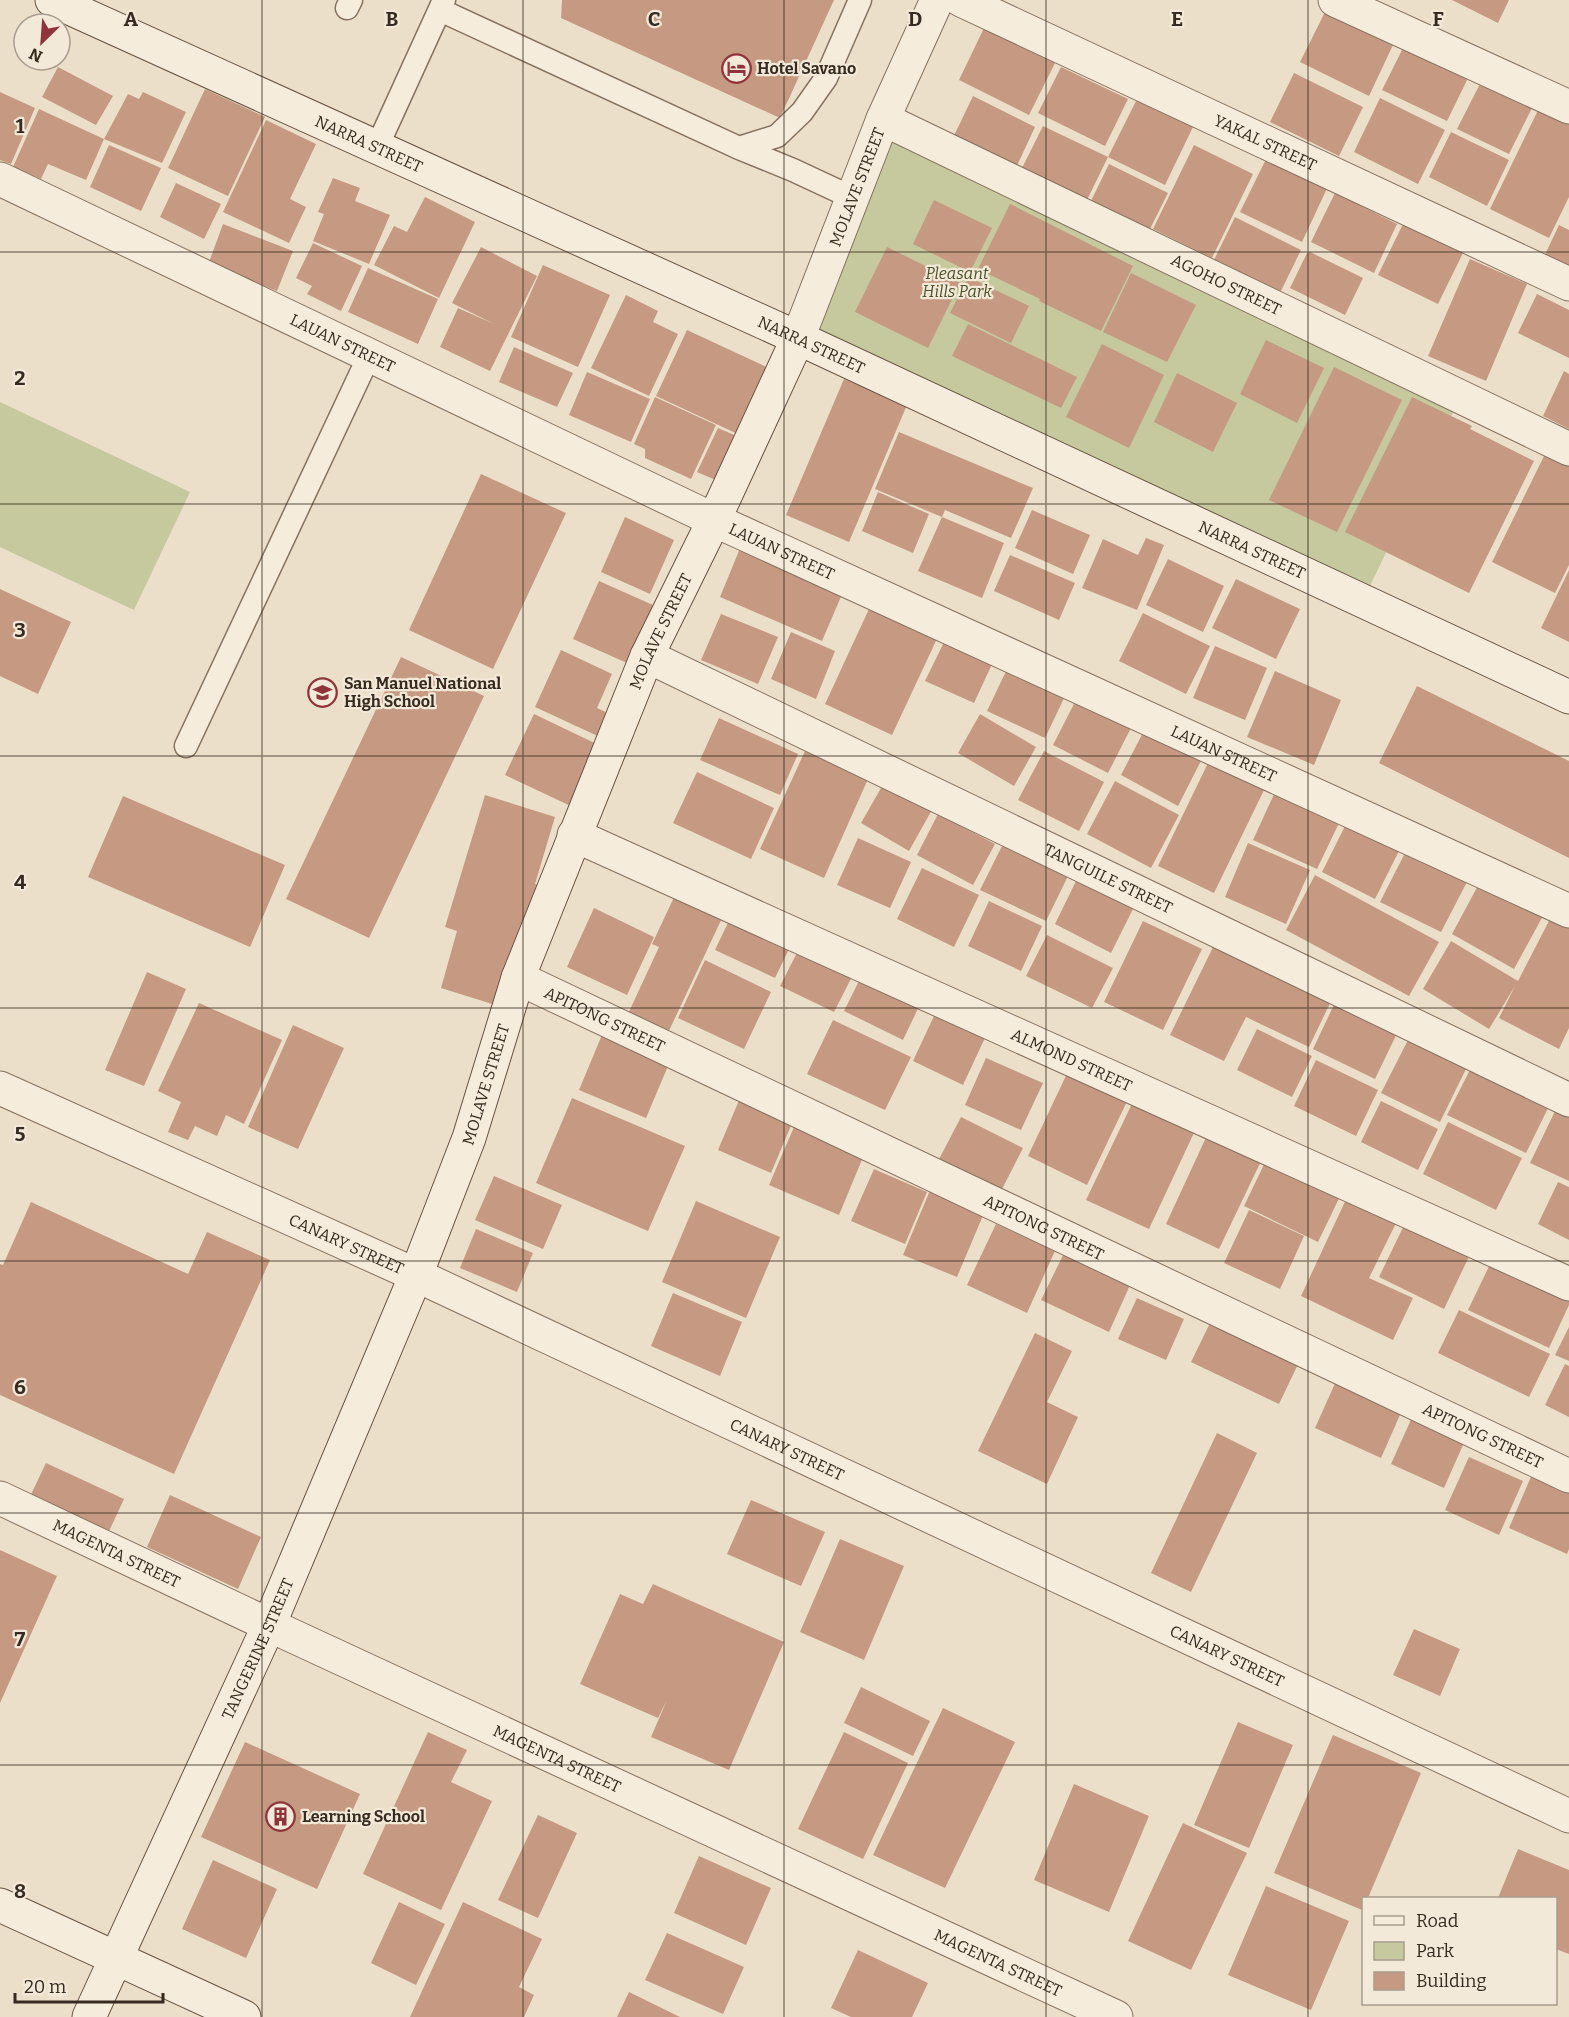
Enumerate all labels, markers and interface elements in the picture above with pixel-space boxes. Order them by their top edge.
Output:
text: A [124,7,139,31]
text: B [386,7,399,31]
text: C [648,7,660,31]
text: D [908,7,922,31]
text: E [1171,7,1183,31]
text: F [1432,7,1444,31]
north arrow [12,12,72,72]
text: N [26,44,45,66]
hotel icon: Hotel Savano [720,52,752,84]
place label: Hotel Savano [757,59,856,78]
street label: YAKAL STREET [1211,110,1320,174]
street label: NARRA STREET [312,111,426,176]
text: 1 [16,114,25,138]
street label: MOLAVE STREET [825,125,888,249]
street label: AGOHO STREET [1168,250,1284,319]
park label: Pleasant Hills Park [922,264,992,301]
street label: LAUAN STREET [287,310,398,376]
street label: NARRA STREET [755,312,868,377]
text: 2 [14,366,26,390]
street label: NARRA STREET [1196,516,1309,583]
street label: LAUAN STREET [726,519,838,583]
street label: MOLAVE STREET [625,570,696,692]
text: 3 [14,618,26,642]
place label: San Manuel National High School [344,674,501,711]
school or university icon: San Manuel National High School [307,676,339,708]
street label: LAUAN STREET [1168,721,1280,786]
street label: TANGUILE STREET [1041,839,1176,917]
text: 4 [14,870,26,894]
street label: APITONG STREET [541,982,668,1056]
street label: MOLAVE STREET [458,1021,513,1147]
street label: ALMOND STREET [1008,1024,1135,1095]
text: 5 [15,1122,26,1146]
street label: APITONG STREET [981,1191,1107,1264]
street label: CANARY STREET [286,1210,407,1278]
text: 6 [14,1375,26,1399]
street label: APITONG STREET [1420,1399,1546,1472]
street label: CANARY STREET [727,1414,847,1484]
street label: MAGENTA STREET [50,1515,183,1591]
street label: TANGERINE STREET [218,1575,297,1722]
street label: CANARY STREET [1167,1621,1287,1690]
text: 7 [15,1627,26,1651]
street label: MAGENTA STREET [490,1721,624,1796]
building icon: Learning School [265,1800,297,1832]
place label: Learning School [302,1807,425,1826]
text: 8 [14,1879,26,1903]
legend [1362,1897,1557,2005]
text: Road [1416,1910,1459,1932]
street label: MAGENTA STREET [931,1925,1065,2000]
text: Park [1416,1940,1455,1962]
scale bar [15,1966,164,2004]
text: Building [1416,1970,1487,1992]
text: 20 m [24,1976,66,1998]

